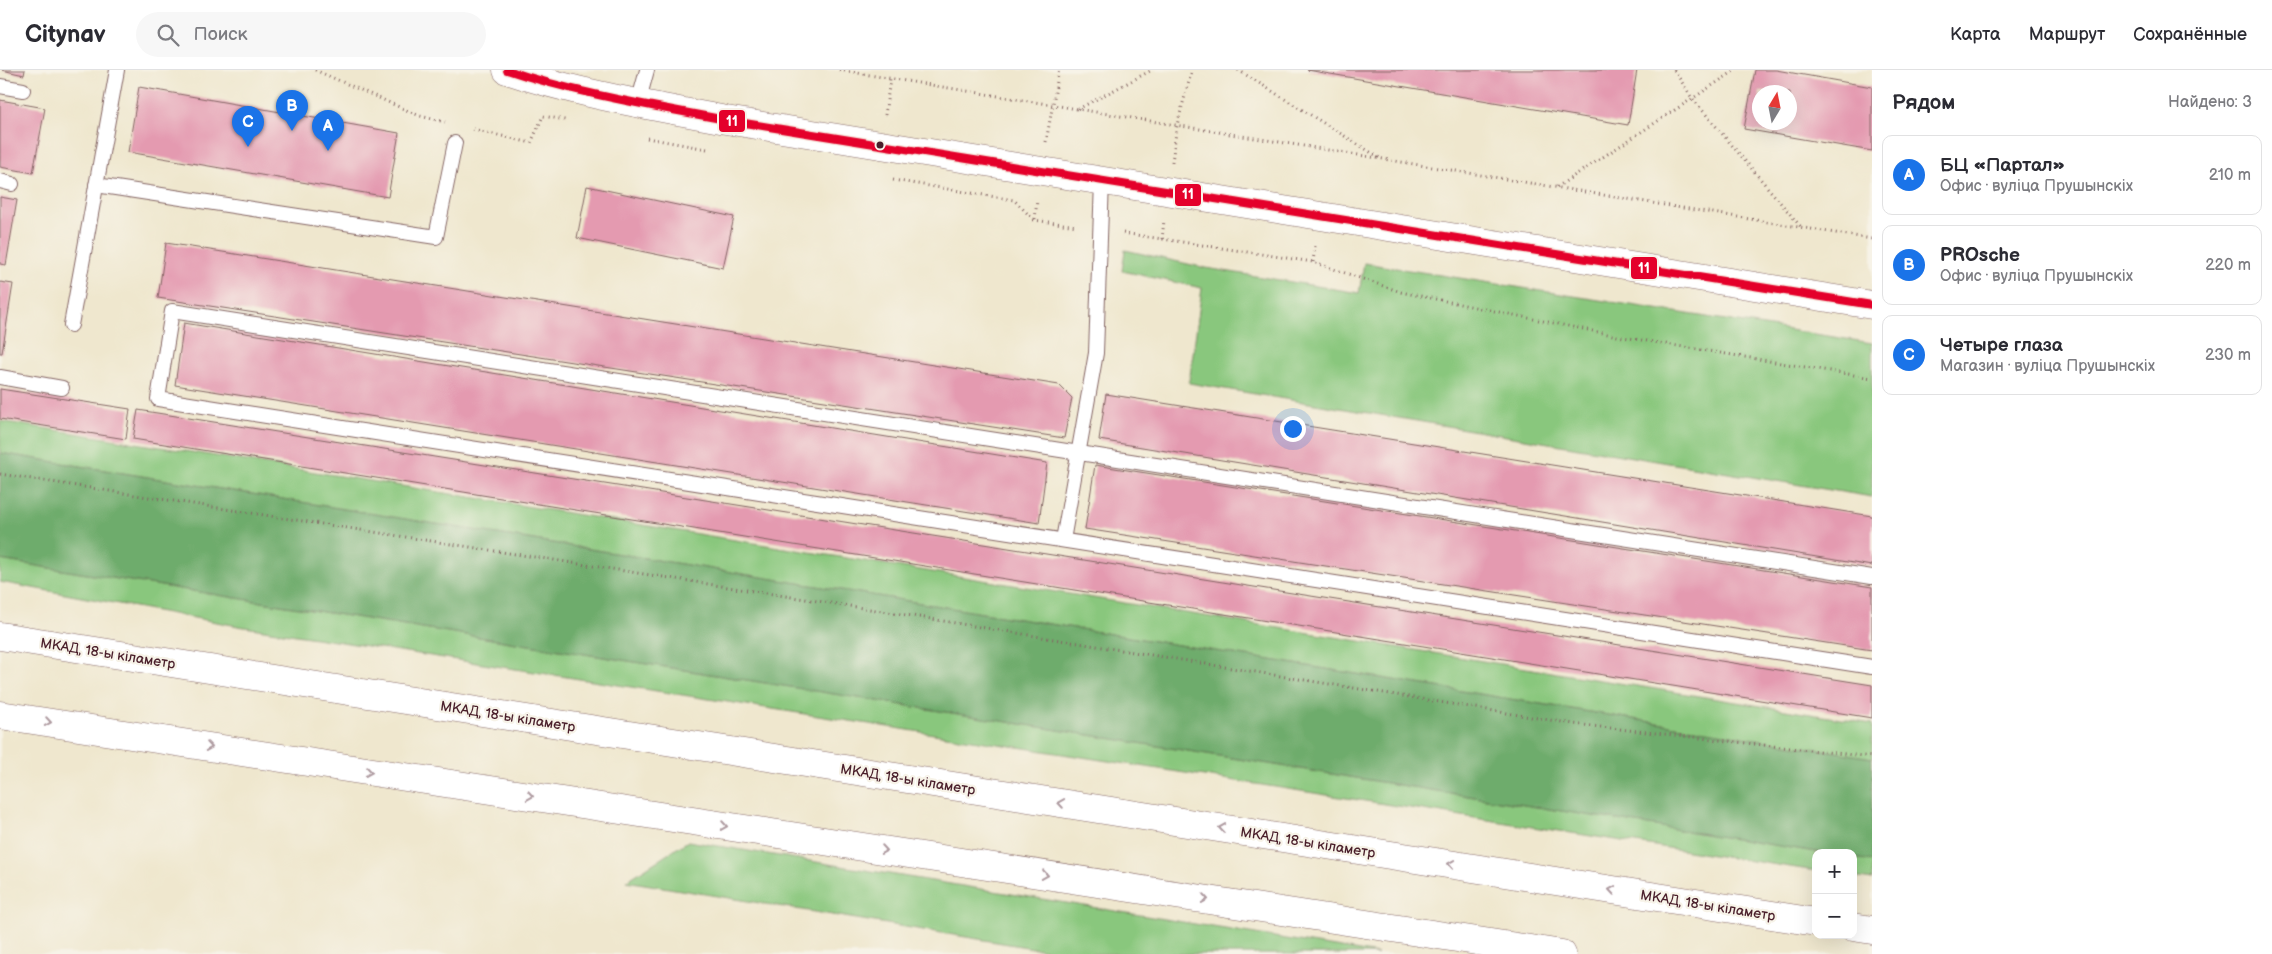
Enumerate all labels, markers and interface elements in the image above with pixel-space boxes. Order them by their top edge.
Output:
search box [136,12,486,57]
text: Citynav [25,20,106,49]
icon: search [154,21,182,49]
text: Поиск [194,23,248,46]
text: Карта [1950,24,2001,45]
text: Маршрут [2029,24,2105,45]
text: Сохранённые [2133,24,2247,45]
north arrow [1752,85,1797,130]
pin: B [276,90,308,131]
text: Рядом [1892,90,1955,115]
text: Найдено: 3 [2168,93,2252,112]
pin: C [232,106,264,147]
line badge: 11 [718,109,746,133]
pin: A [312,110,344,151]
text: 11 [726,113,738,130]
unlabelled marker [875,140,885,150]
text: БЦ «Партал» [1940,154,2065,177]
text: A [1904,166,1914,185]
text: 210 m [2209,166,2251,185]
text: Офис · вуліца Прушынскіх [1940,177,2133,196]
line badge: 11 [1174,183,1202,207]
text: 11 [1182,186,1194,203]
text: PROsche [1940,244,2020,267]
line badge: 11 [1630,256,1658,280]
text: B [1903,256,1915,275]
text: 220 m [2205,256,2251,275]
text: 11 [1638,260,1650,277]
text: Офис · вуліца Прушынскіх [1940,267,2133,286]
text: Четыре глаза [1940,334,2063,357]
text: C [1903,346,1915,365]
text: 230 m [2205,346,2251,365]
text: Магазин · вуліца Прушынскіх [1940,357,2155,376]
your location [1280,416,1306,442]
street label: МКАД, 18-ы кіламетр [39,634,177,673]
street label: МКАД, 18-ы кіламетр [439,697,577,736]
one-way arrow [44,717,53,727]
one-way arrow [205,741,213,752]
street label: МКАД, 18-ы кіламетр [839,760,977,799]
one-way arrow [365,766,374,776]
one-way arrow [526,790,534,801]
one-way arrow [1057,798,1066,808]
one-way arrow [719,820,728,830]
one-way arrow [1217,823,1225,834]
street label: МКАД, 18-ы кіламетр [1239,823,1377,862]
one-way arrow [880,845,888,855]
map controls [1812,849,1857,939]
button: + [1812,849,1857,894]
one-way arrow [1447,860,1456,870]
one-way arrow [1041,869,1049,880]
one-way arrow [1608,885,1616,895]
street label: МКАД, 18-ы кіламетр [1639,886,1777,925]
one-way arrow [1201,894,1210,904]
button: − [1812,894,1857,939]

